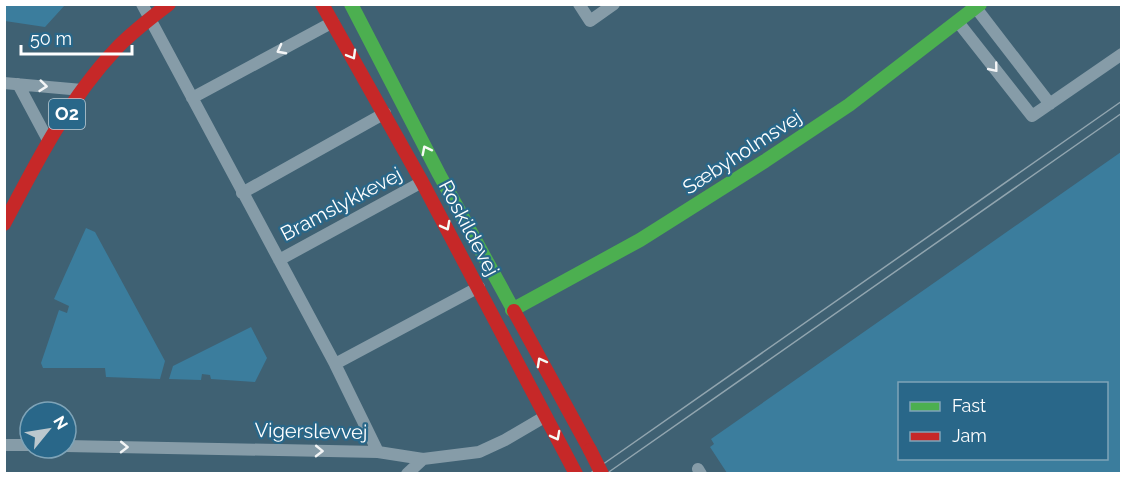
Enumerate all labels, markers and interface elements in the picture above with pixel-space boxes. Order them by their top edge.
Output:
scale bar [21,18,132,56]
text: 50 m [30,28,72,49]
one-way arrow [277,43,288,54]
one-way arrow [344,49,356,59]
one-way arrow [987,61,998,72]
one-way arrow [39,80,48,92]
road number: O2 [49,99,85,129]
street label: Sæbyholmsvej [678,105,806,199]
one-way arrow [422,145,433,156]
street label: Bramslykkevej [276,162,406,246]
street label: Roskildevej [434,176,504,280]
one-way arrow [439,220,450,230]
one-way arrow [537,358,548,368]
legend [898,382,1108,460]
text: Fast [952,395,986,416]
north arrow [18,400,78,460]
text: N [49,413,72,433]
street label: Vigerslevvej [254,418,368,444]
text: Jam [952,425,987,446]
one-way arrow [549,429,560,440]
one-way arrow [120,441,129,453]
one-way arrow [315,445,324,457]

